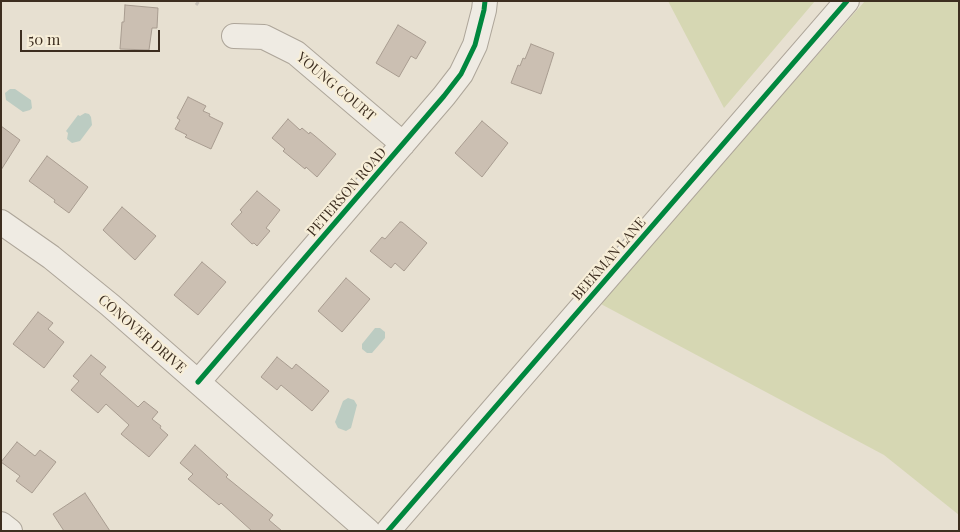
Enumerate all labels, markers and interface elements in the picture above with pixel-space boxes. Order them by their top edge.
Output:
scale bar [22,20,162,52]
text: 50 m [28,29,60,49]
street label: YOUNG COURT [293,49,379,125]
street label: PETERSON ROAD [304,144,390,240]
street label: BEEKMAN LANE [569,214,649,304]
street label: CONOVER DRIVE [95,291,189,377]

